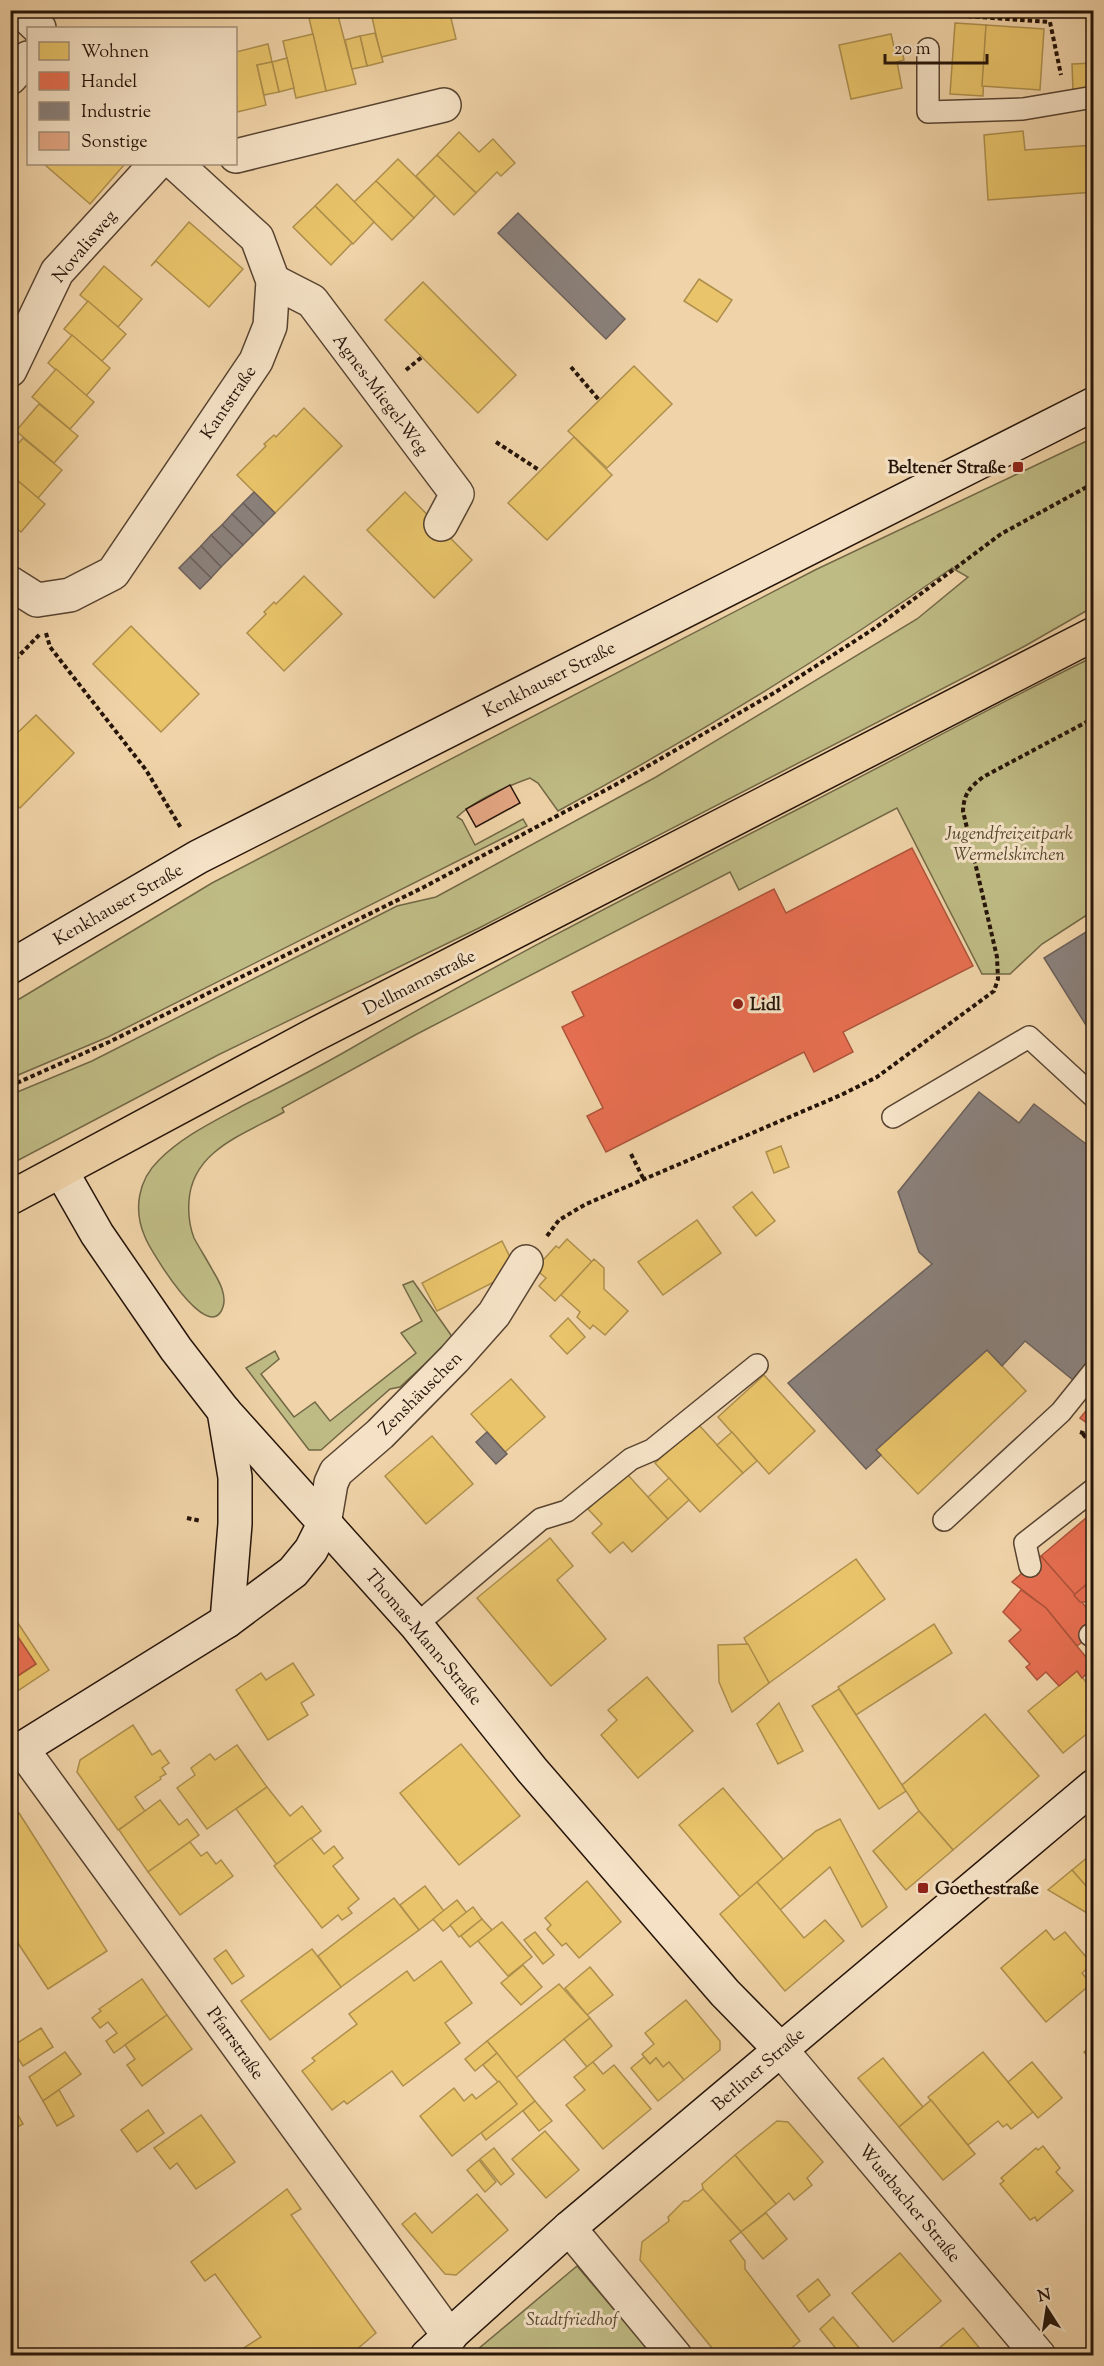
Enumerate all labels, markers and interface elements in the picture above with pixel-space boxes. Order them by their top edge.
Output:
legend [27,27,237,165]
scale bar [885,27,987,65]
text: 20 m [894,37,931,63]
text: Wohnen [81,40,149,66]
text: Handel [81,70,137,96]
text: Industrie [81,100,151,126]
text: Sonstige [81,130,148,156]
street label: Novalisweg [47,205,124,290]
street label: Agnes-Miegel-Weg [325,329,434,461]
street label: Kantstraße [195,361,264,445]
place label: Beltener Straße [888,456,1007,482]
marker: Beltener Straße [1011,460,1025,474]
street label: Kenkhauser Straße [479,636,621,725]
park label: Jugendfreizeitpark Wermelskirchen [944,822,1073,869]
street label: Kenkhauser Straße [49,858,189,953]
street label: Dellmannstraße [359,944,481,1023]
place label: Lidl [750,993,782,1019]
marker: Lidl [731,997,745,1011]
street label: Zenshäuschen [373,1346,470,1442]
street label: Thomas-Mann-Straße [358,1564,487,1712]
place label: Goethestraße [935,1877,1040,1903]
marker: Goethestraße [916,1881,930,1895]
street label: Pfarrstraße [199,2003,270,2086]
street label: Berliner Straße [707,2023,812,2118]
street label: Wustbacher Straße [851,2139,966,2269]
north arrow [1017,2279,1077,2339]
text: N [1036,2284,1053,2309]
park label: Stadtfriedhof [526,2308,620,2334]

